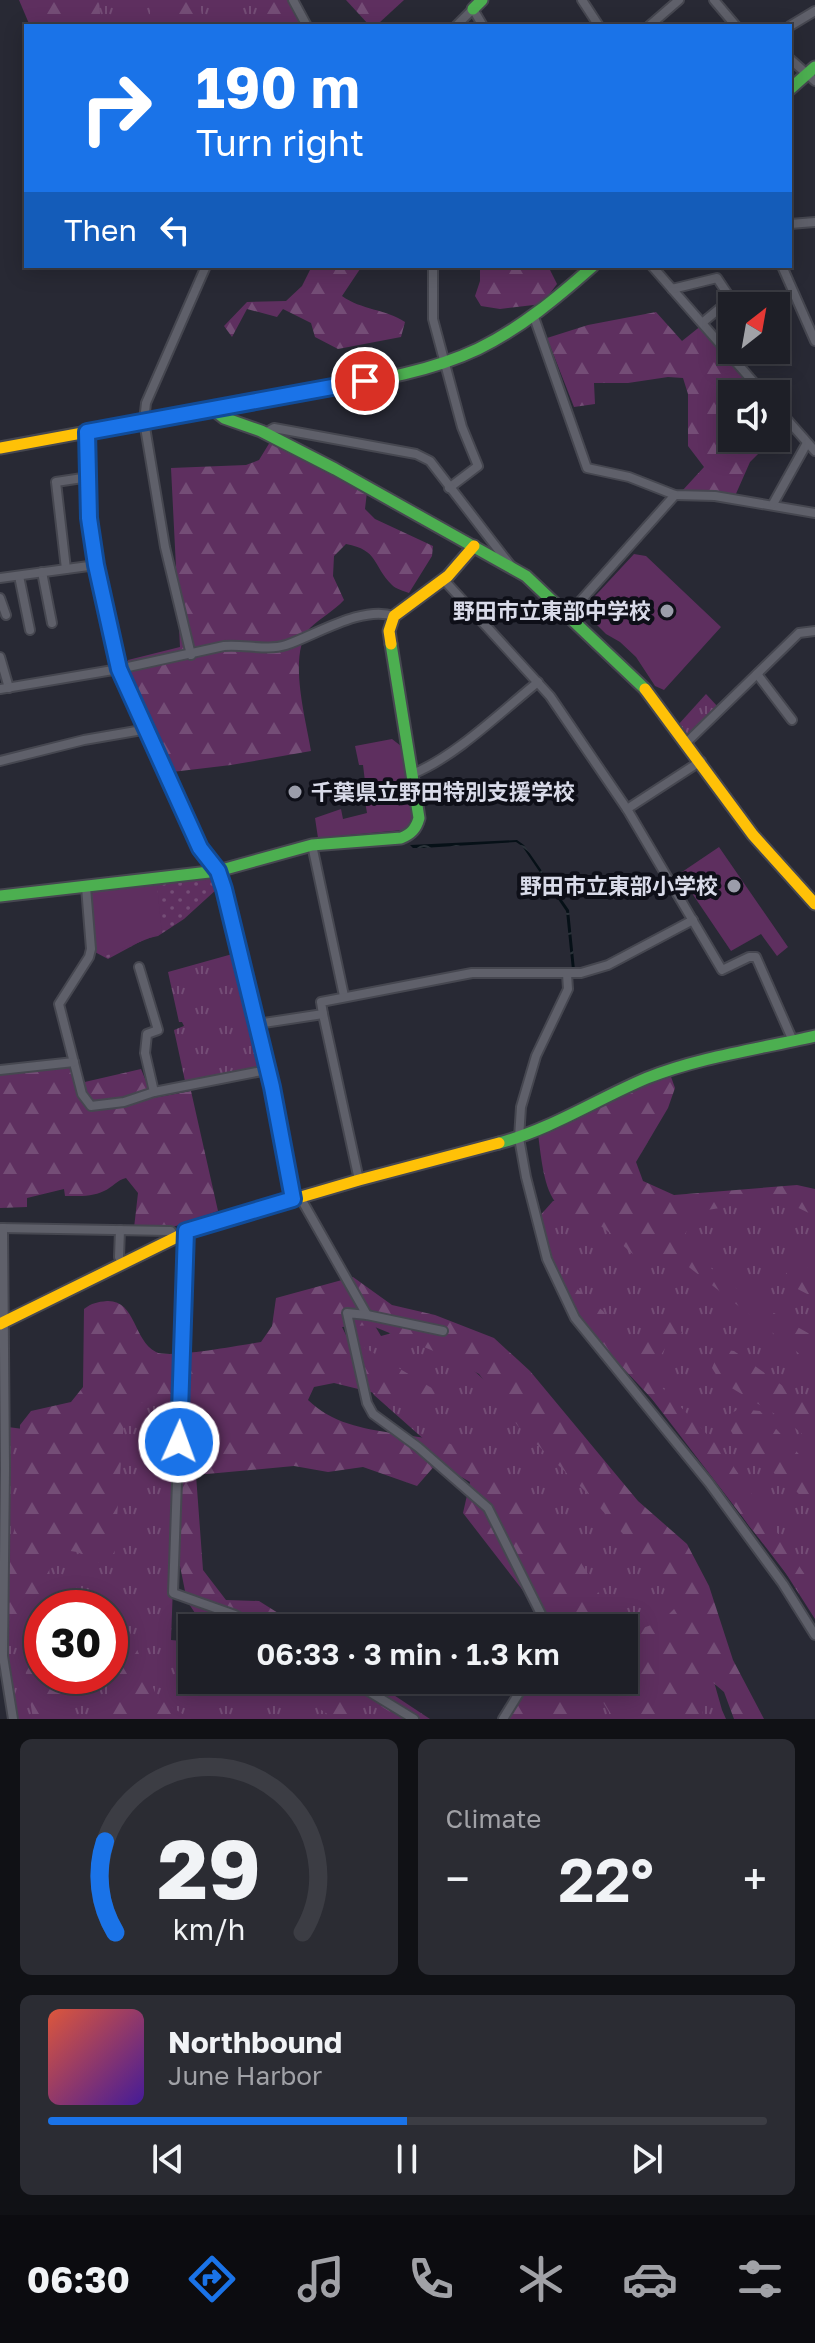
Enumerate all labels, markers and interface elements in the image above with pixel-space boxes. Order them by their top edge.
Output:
text: 190 m [196,53,360,120]
icon: right [64,56,168,160]
text: Turn right [196,121,364,164]
icon: left [153,208,197,252]
text: Then [64,212,137,248]
north arrow [718,292,790,364]
map controls [718,292,790,452]
pin [331,347,399,415]
icon: arrive [343,359,387,403]
button: sound [718,380,790,452]
place label: 野田市立東部中学校 [453,597,651,624]
marker: 野田市立東部中学校 [658,602,676,620]
place label: 千葉県立野田特別支援学校 [311,778,575,805]
marker: 千葉県立野田特別支援学校 [286,783,304,801]
place label: 野田市立東部小学校 [520,872,718,899]
marker: 野田市立東部小学校 [725,877,743,895]
position arrow [137,1400,221,1484]
speed limit sign: 30 [24,1590,128,1694]
text: 06:33 · 3 min · 1.3 km [256,1636,560,1672]
text: Climate [446,1803,541,1834]
text: 29 [157,1817,261,1917]
text: 22° [559,1843,654,1915]
text: − [446,1852,470,1905]
text: + [743,1852,767,1905]
text: km/h [172,1912,245,1946]
text: Northbound [168,2024,342,2060]
text: June Harbor [168,2060,322,2091]
icon: previous [146,2137,190,2181]
icon: pause [385,2137,429,2181]
icon: next [625,2137,669,2181]
icon: directions [184,2251,240,2307]
icon: music [293,2251,349,2307]
icon: phone [403,2251,459,2307]
icon: climate [513,2251,569,2307]
icon: car [622,2251,678,2307]
icon: filters [732,2251,788,2307]
text: 06:30 [27,2258,130,2301]

